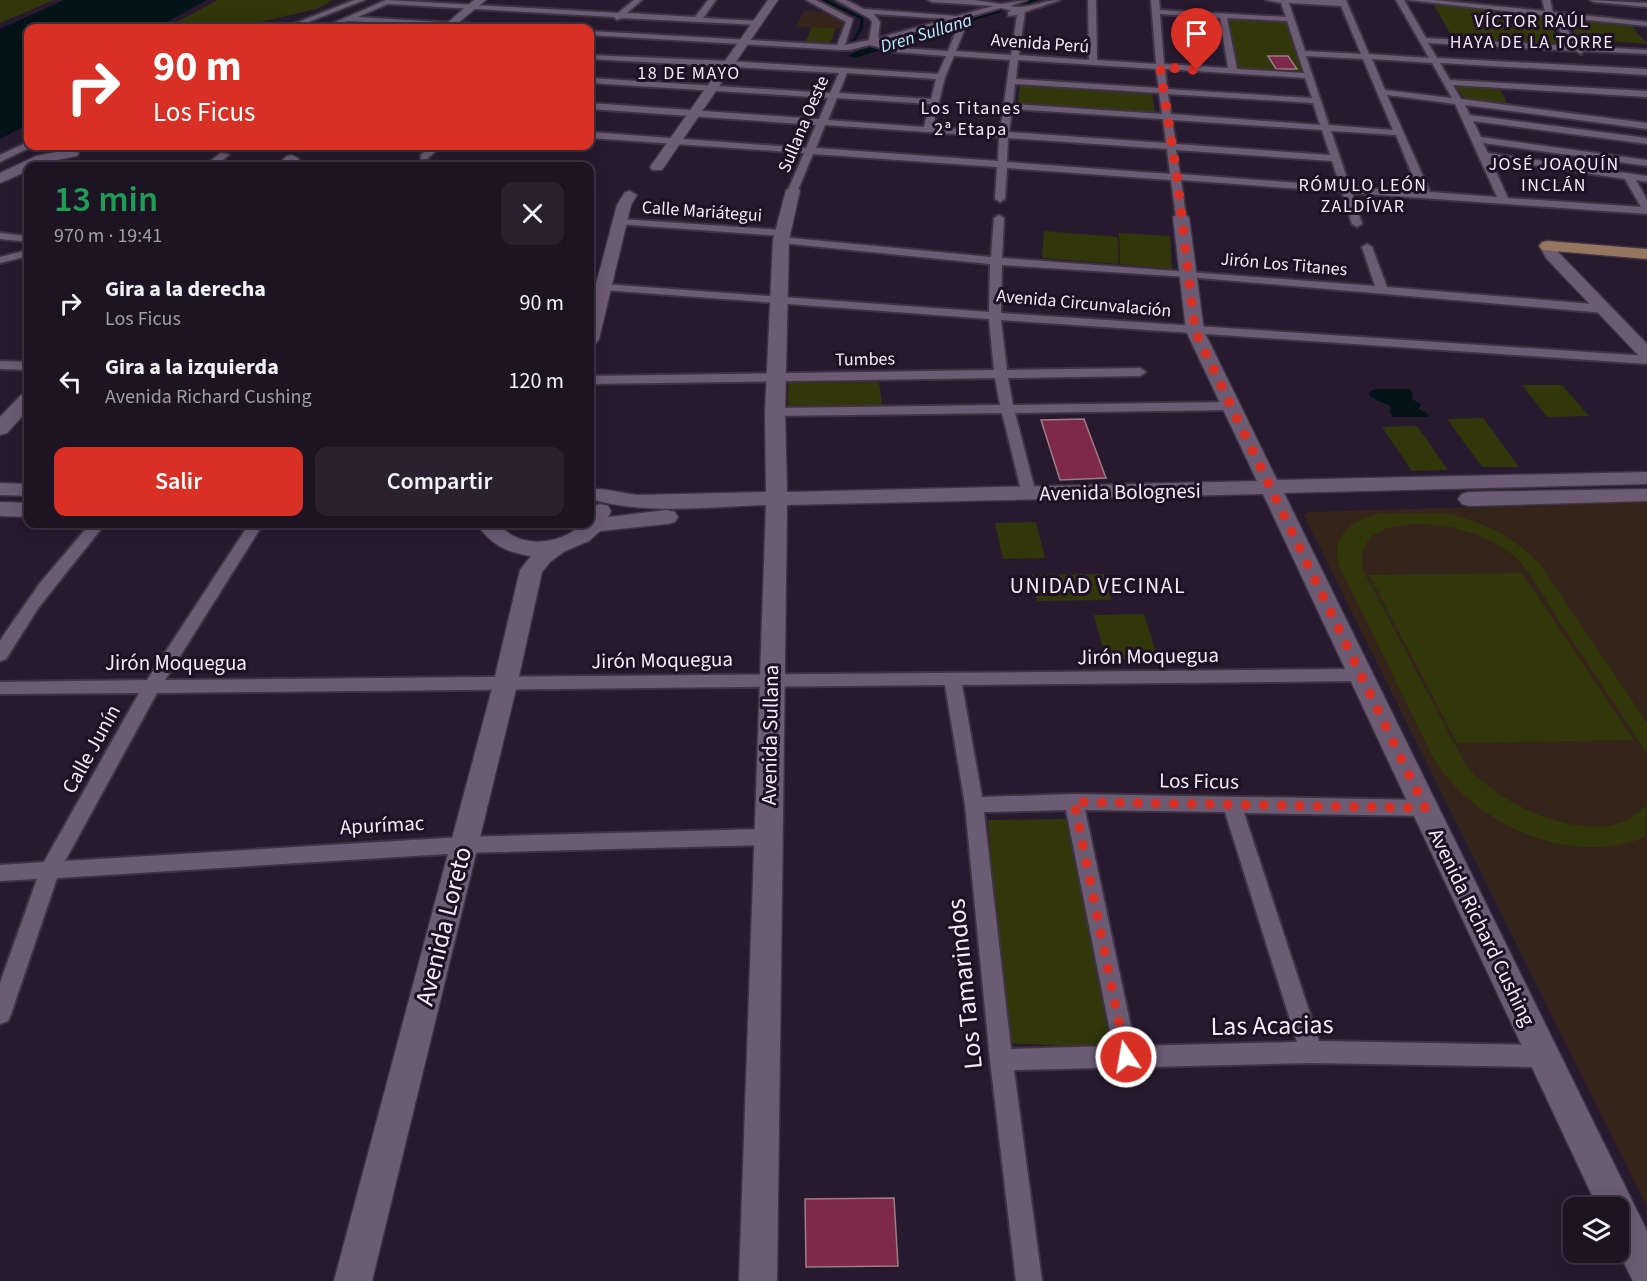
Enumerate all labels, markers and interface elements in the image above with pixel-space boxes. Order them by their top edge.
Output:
water label: Dren Sullana [877,8,975,59]
pin [1171,8,1222,70]
district label: VÍCTOR RAÚL HAYA DE LA TORRE [1450,9,1614,55]
icon: arrive [1180,17,1213,50]
street label: Avenida Perú [990,28,1090,59]
text: 90 m [153,37,242,97]
icon: right [54,48,132,126]
district label: 18 DE MAYO [637,61,741,86]
street label: Sullana Oeste [772,72,835,176]
text: Los Ficus [153,93,255,132]
district label: Los Titanes 2ª Etapa [920,96,1022,142]
district label: JOSÉ JOAQUÍN INCLÁN [1488,152,1620,198]
district label: RÓMULO LEÓN ZALDÍVAR [1298,173,1428,219]
text: 13 min [54,174,158,225]
button: close [501,182,564,245]
street label: Calle Mariátegui [641,195,763,228]
text: 970 m · 19:41 [54,222,162,250]
street label: Jirón Los Titanes [1220,247,1348,282]
text: Gira a la derecha [105,273,266,305]
street label: Avenida Circunvalación [995,283,1172,324]
icon: right [54,287,87,320]
text: 90 m [519,287,564,319]
text: Los Ficus [105,305,181,333]
street label: Tumbes [835,346,895,373]
text: Gira a la izquierda [105,351,279,383]
icon: left [54,365,87,398]
text: 120 m [509,365,564,397]
text: Avenida Richard Cushing [105,383,311,411]
button: Salir [54,447,303,516]
button: Compartir [315,447,564,516]
street label: Avenida Bolognesi [1039,476,1201,508]
district label: UNIDAD VECINAL [1010,570,1186,602]
street label: Jirón Moquegua [1077,640,1219,672]
street label: Jirón Moquegua [591,644,733,676]
street label: Jirón Moquegua [105,648,247,678]
street label: Avenida Sullana [754,664,786,806]
street label: Calle Junín [54,699,128,799]
street label: Los Ficus [1159,765,1239,797]
street label: Apurímac [339,808,425,842]
street label: Avenida Richard Cushing [1421,823,1543,1031]
street label: Avenida Loreto [406,843,481,1009]
street label: Los Tamarindos [937,897,992,1071]
street label: Las Acacias [1210,1006,1334,1045]
position arrow [1094,1025,1158,1089]
map controls [1563,1197,1629,1263]
button: layers [1563,1197,1629,1263]

